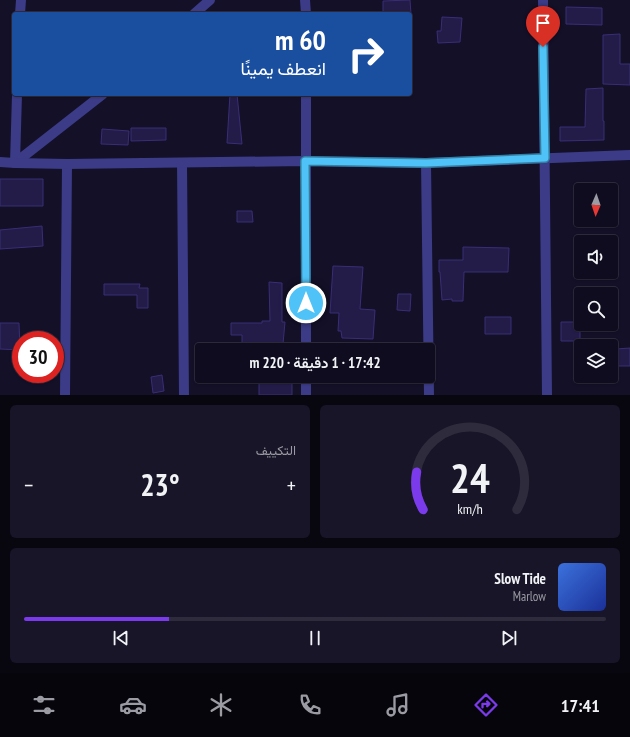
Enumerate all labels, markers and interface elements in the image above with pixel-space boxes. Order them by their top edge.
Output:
pin [526,6,560,47]
icon: arrive [532,12,554,34]
text: 60 m [275,21,326,58]
icon: right [340,28,392,80]
text: انعطف يمينًا [240,57,326,80]
north arrow [574,183,618,227]
map controls [574,183,618,383]
button: sound [574,235,618,279]
position arrow [285,282,327,324]
button: search [574,287,618,331]
speed limit sign: 30 [12,331,64,383]
button: layers [574,339,618,383]
text: 17:42 · 1 دقيقة · 220 m [249,353,381,372]
text: التكييف [256,442,296,459]
text: 24 [450,450,490,503]
text: 23° [140,465,180,504]
text: − [24,471,33,499]
text: + [287,471,296,499]
text: km/h [457,498,483,517]
text: Slow Tide [494,569,546,588]
text: Marlow [513,588,546,605]
icon: previous [110,627,132,649]
icon: pause [304,627,326,649]
icon: next [498,627,520,649]
icon: filters [30,691,58,719]
icon: car [119,691,147,719]
icon: climate [207,691,235,719]
icon: phone [296,691,324,719]
icon: music [384,691,412,719]
icon: directions [472,691,500,719]
text: 17:41 [561,694,600,717]

